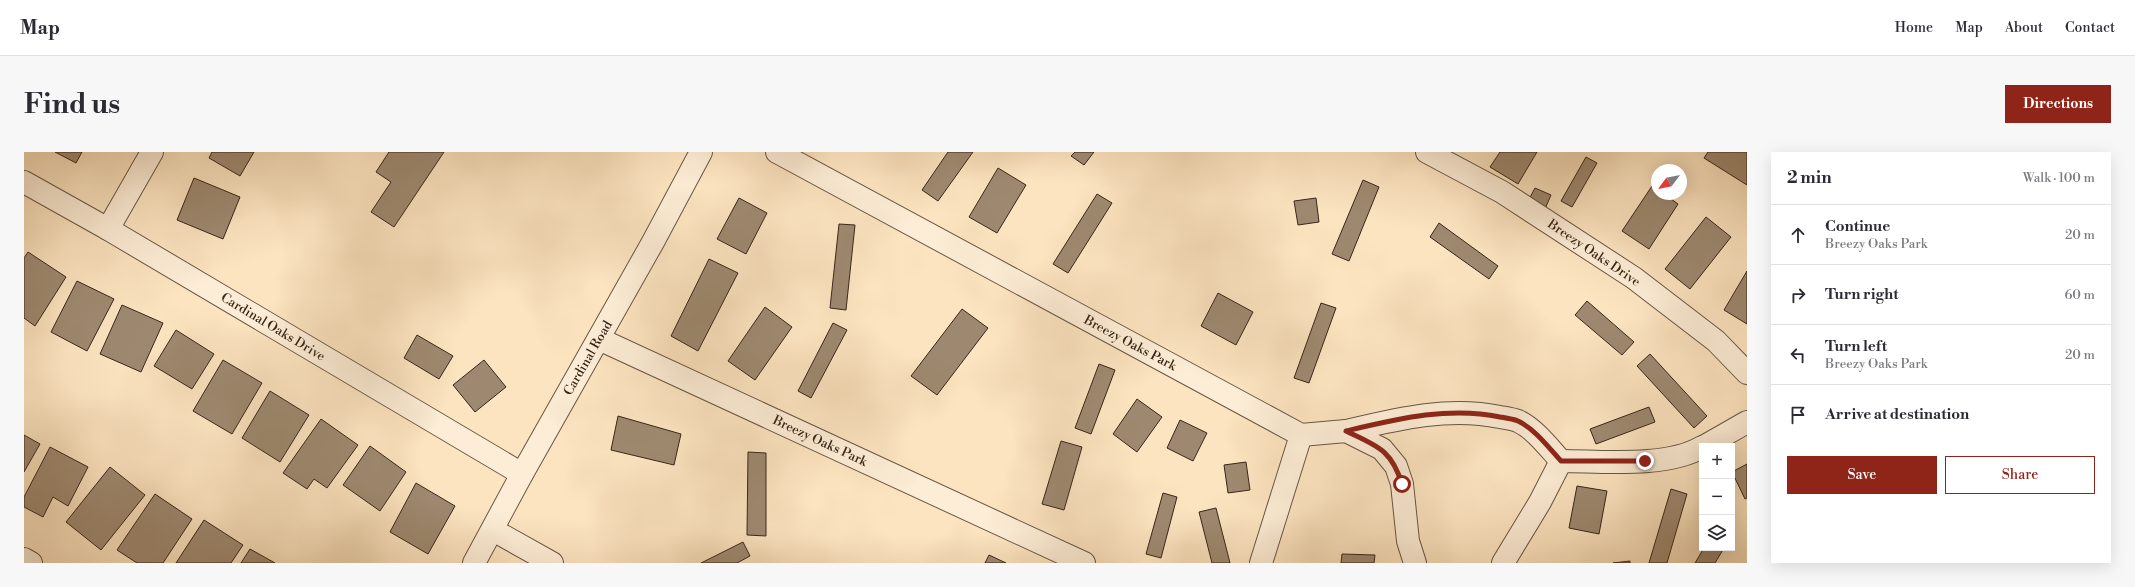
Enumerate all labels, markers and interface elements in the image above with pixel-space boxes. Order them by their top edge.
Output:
text: Map [20,16,60,40]
text: Home [1895,19,1933,37]
text: Map [1955,19,1983,37]
text: About [2005,19,2043,37]
text: Contact [2065,19,2115,37]
button: Directions [2005,85,2111,123]
text: Find us [24,87,120,122]
north arrow [1651,164,1687,200]
text: 2 min [1787,167,1832,189]
text: Walk · 100 m [2023,170,2095,186]
street label: Breezy Oaks Drive [1544,215,1644,290]
text: Continue [1825,217,1890,236]
icon: ahead [1787,224,1809,246]
text: 20 m [2065,227,2095,243]
text: Breezy Oaks Park [1825,236,1927,252]
icon: right [1787,284,1809,306]
text: Turn right [1825,285,1899,304]
text: 60 m [2064,287,2095,303]
street label: Cardinal Oaks Drive [218,289,329,365]
street label: Breezy Oaks Park [1080,311,1180,375]
street label: Cardinal Road [560,317,616,398]
text: Turn left [1825,337,1887,356]
icon: left [1787,344,1809,366]
text: 20 m [2065,347,2095,363]
text: Breezy Oaks Park [1825,356,1927,372]
icon: arrive [1787,404,1809,426]
text: Arrive at destination [1825,405,1969,424]
street label: Breezy Oaks Park [769,412,871,470]
map controls [1699,443,1735,551]
button: + [1699,443,1735,479]
route end [1636,452,1654,470]
button: Save [1787,456,1937,494]
button: Share [1945,456,2095,494]
route start [1393,475,1411,493]
button: − [1699,479,1735,515]
button: layers [1699,515,1735,551]

